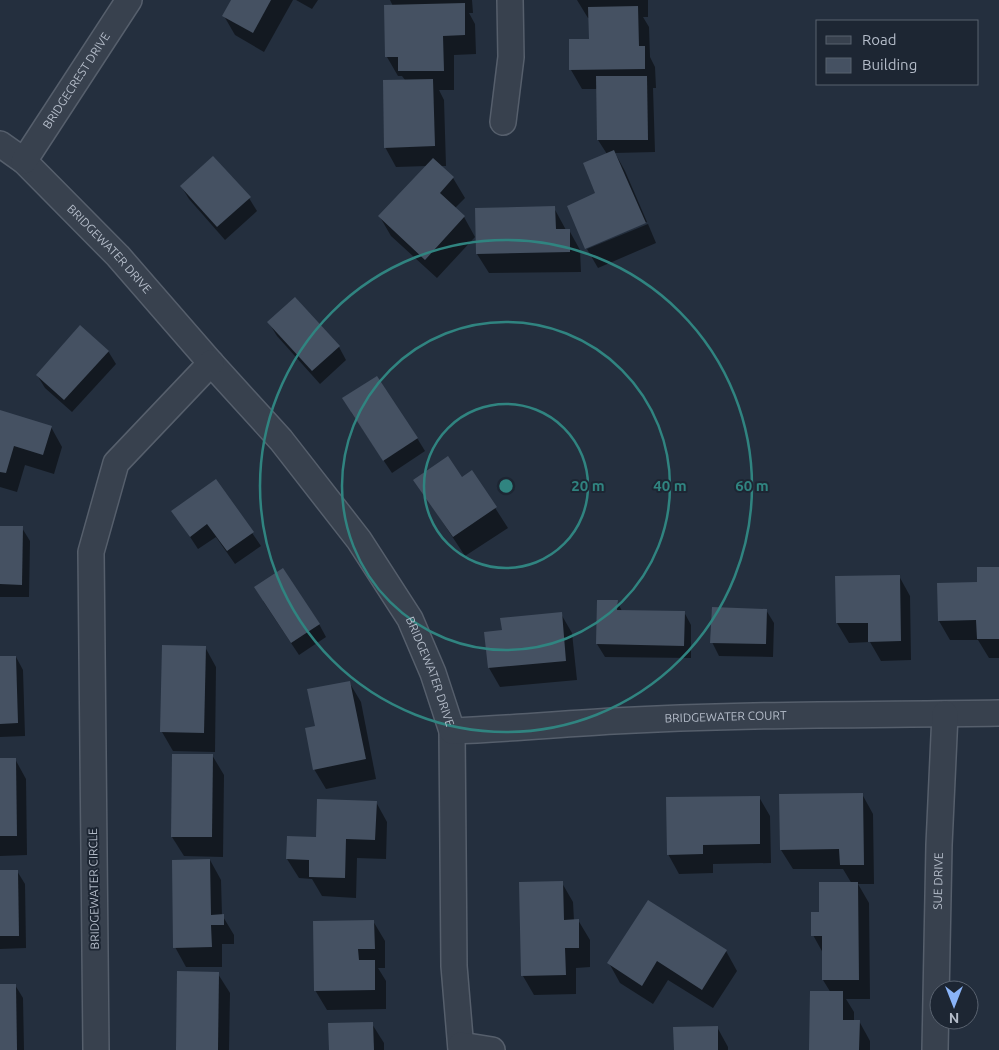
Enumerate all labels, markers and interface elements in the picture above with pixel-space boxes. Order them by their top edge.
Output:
legend [816,20,979,85]
street label: BRIDGECREST DRIVE [40,30,112,131]
text: Road [862,31,897,48]
text: Building [862,56,917,73]
street label: BRIDGEWATER DRIVE [65,202,154,296]
centre of rings [497,477,515,495]
text: 20 m [571,477,605,494]
text: 40 m [653,477,687,494]
text: 60 m [735,477,769,494]
street label: BRIDGEWATER DRIVE [404,614,457,728]
street label: BRIDGEWATER COURT [664,708,787,725]
street label: BRIDGEWATER CIRCLE [86,828,101,950]
street label: SUE DRIVE [931,852,945,910]
north arrow [929,980,979,1030]
text: N [949,1010,959,1026]

